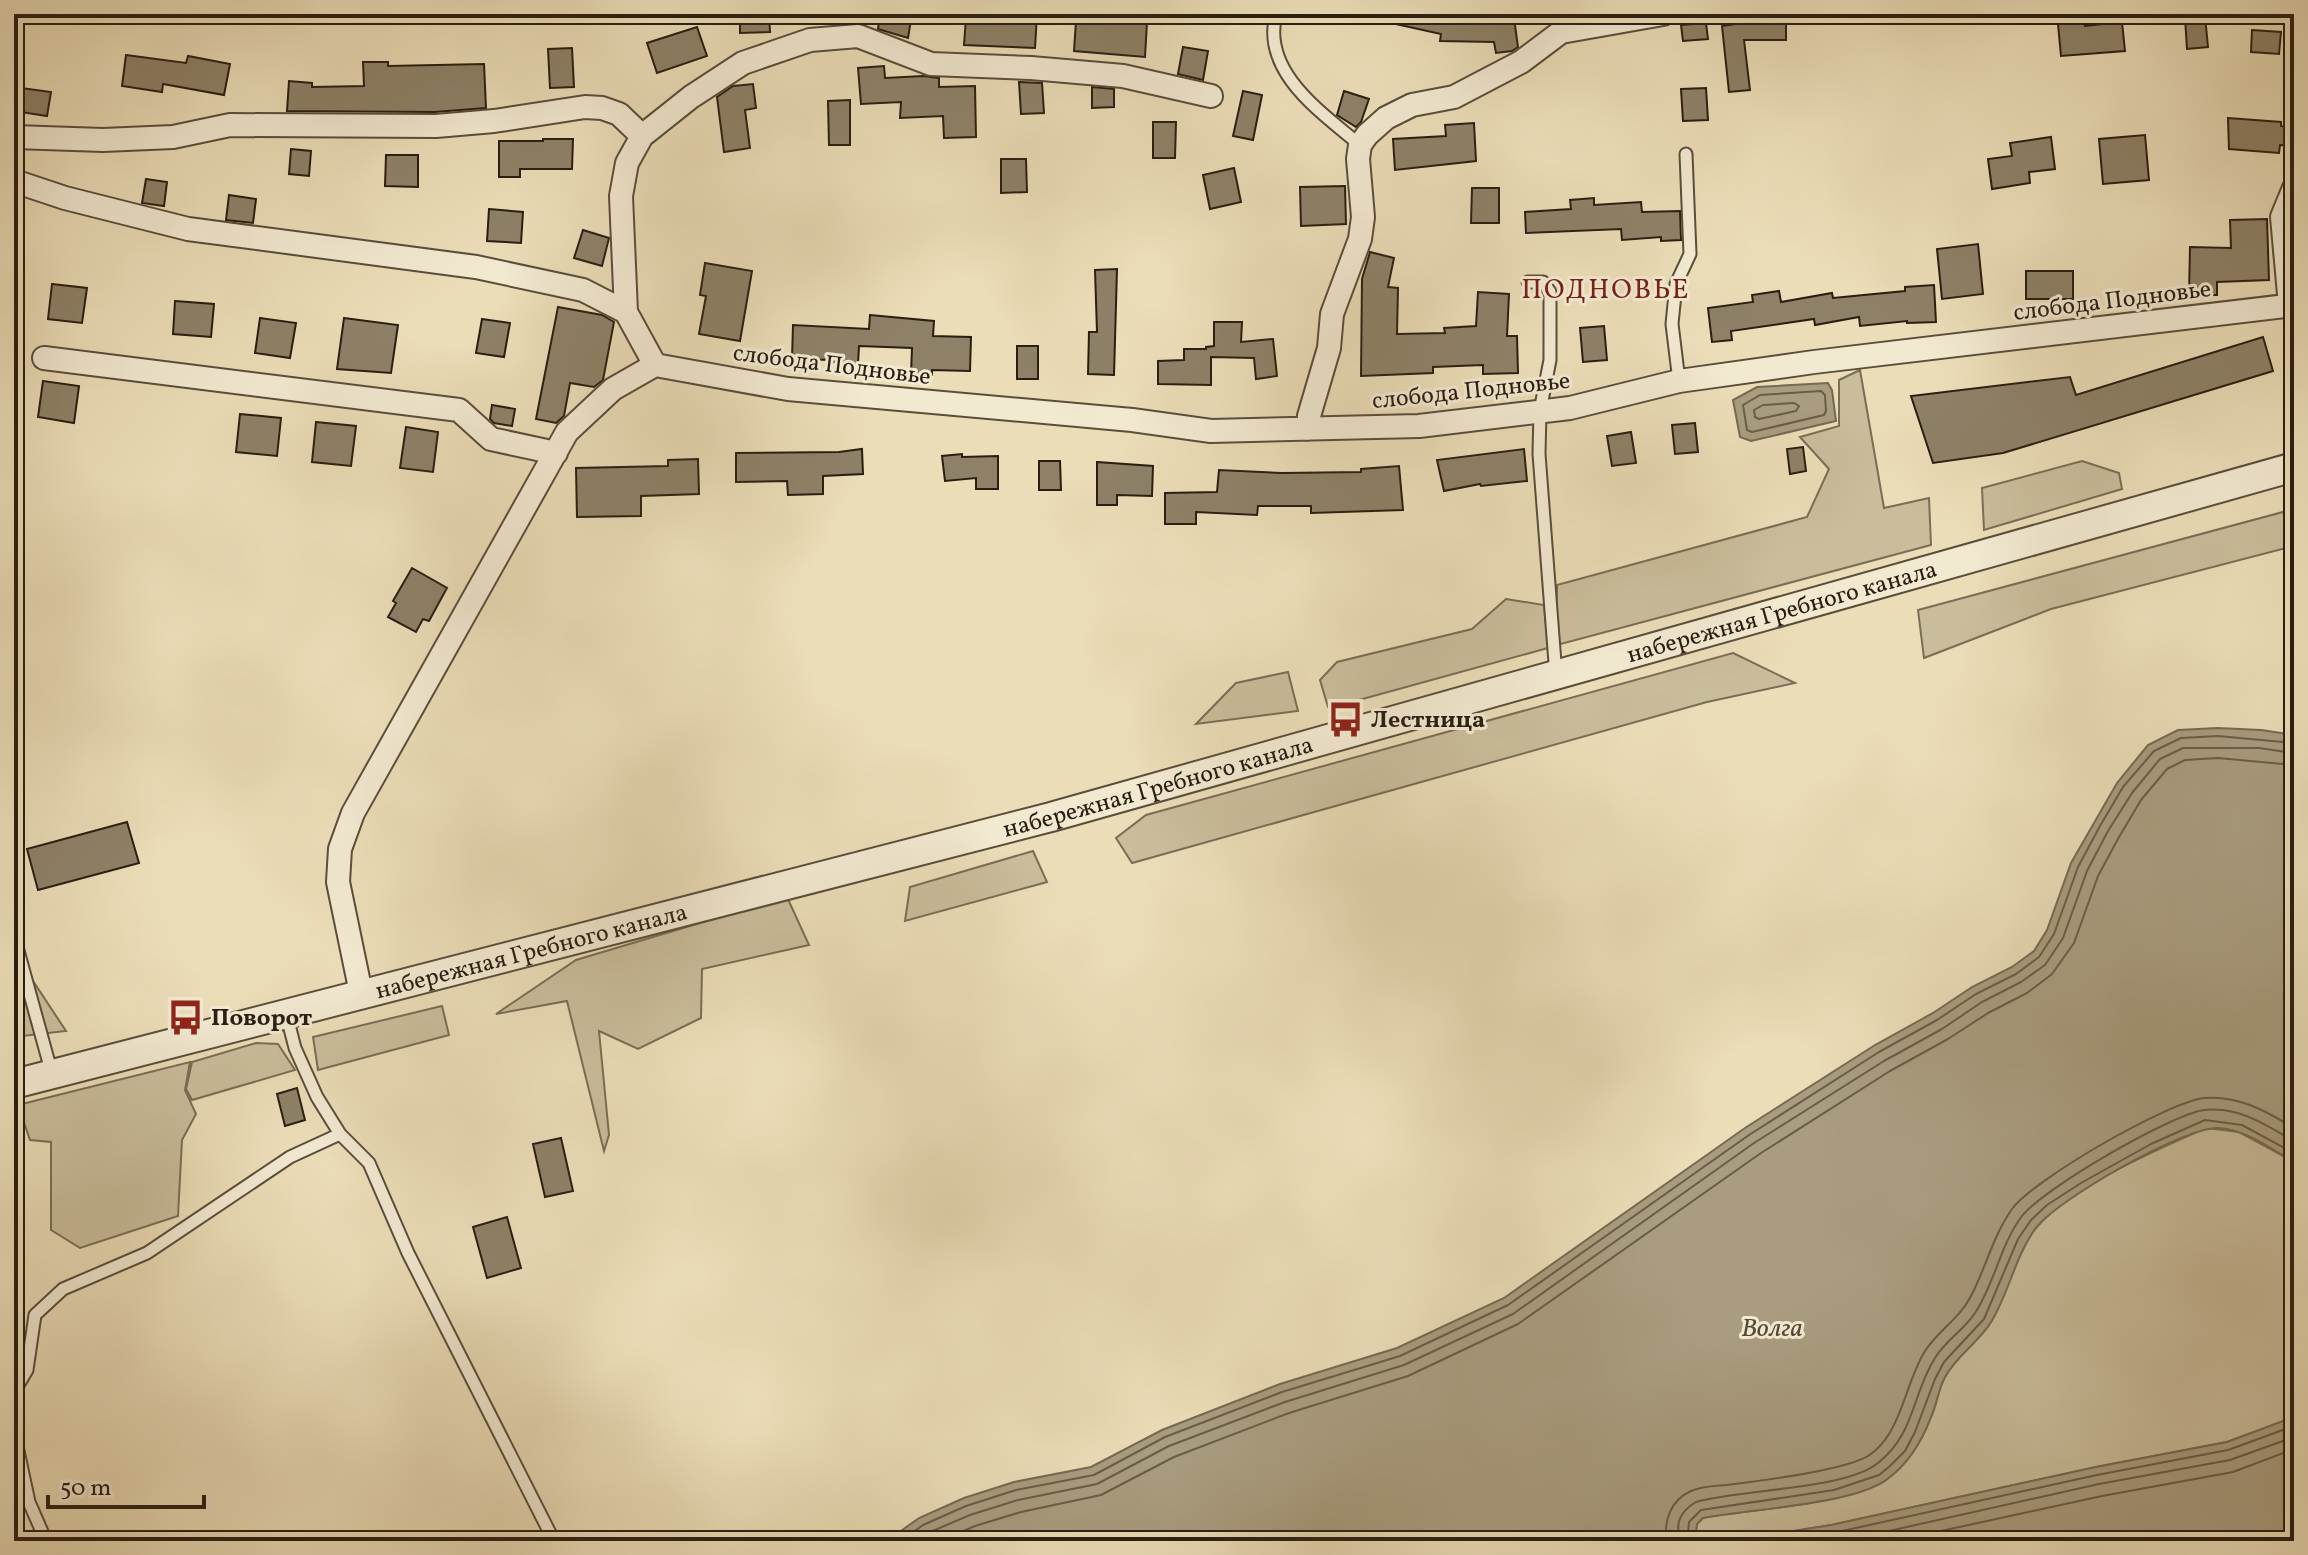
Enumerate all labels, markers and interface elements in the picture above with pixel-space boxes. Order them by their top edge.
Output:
district label: ПОДНОВЬЕ [1521,271,1691,310]
street label: слобода Подновье [2011,273,2213,331]
street label: слобода Подновье [731,337,933,395]
street label: слобода Подновье [1370,365,1572,419]
street label: набережная Гребного канала [1623,553,1941,673]
bus stop icon: Лестница [1326,700,1364,738]
place label: Лестница [1371,704,1485,738]
street label: набережная Гребного канала [1000,729,1318,848]
street label: набережная Гребного канала [372,896,691,1009]
bus stop icon: Поворот [166,998,204,1036]
place label: Поворот [211,1002,312,1036]
water label: Волга [1741,1311,1803,1347]
scale bar [48,1459,204,1509]
text: 50 m [60,1472,112,1506]

